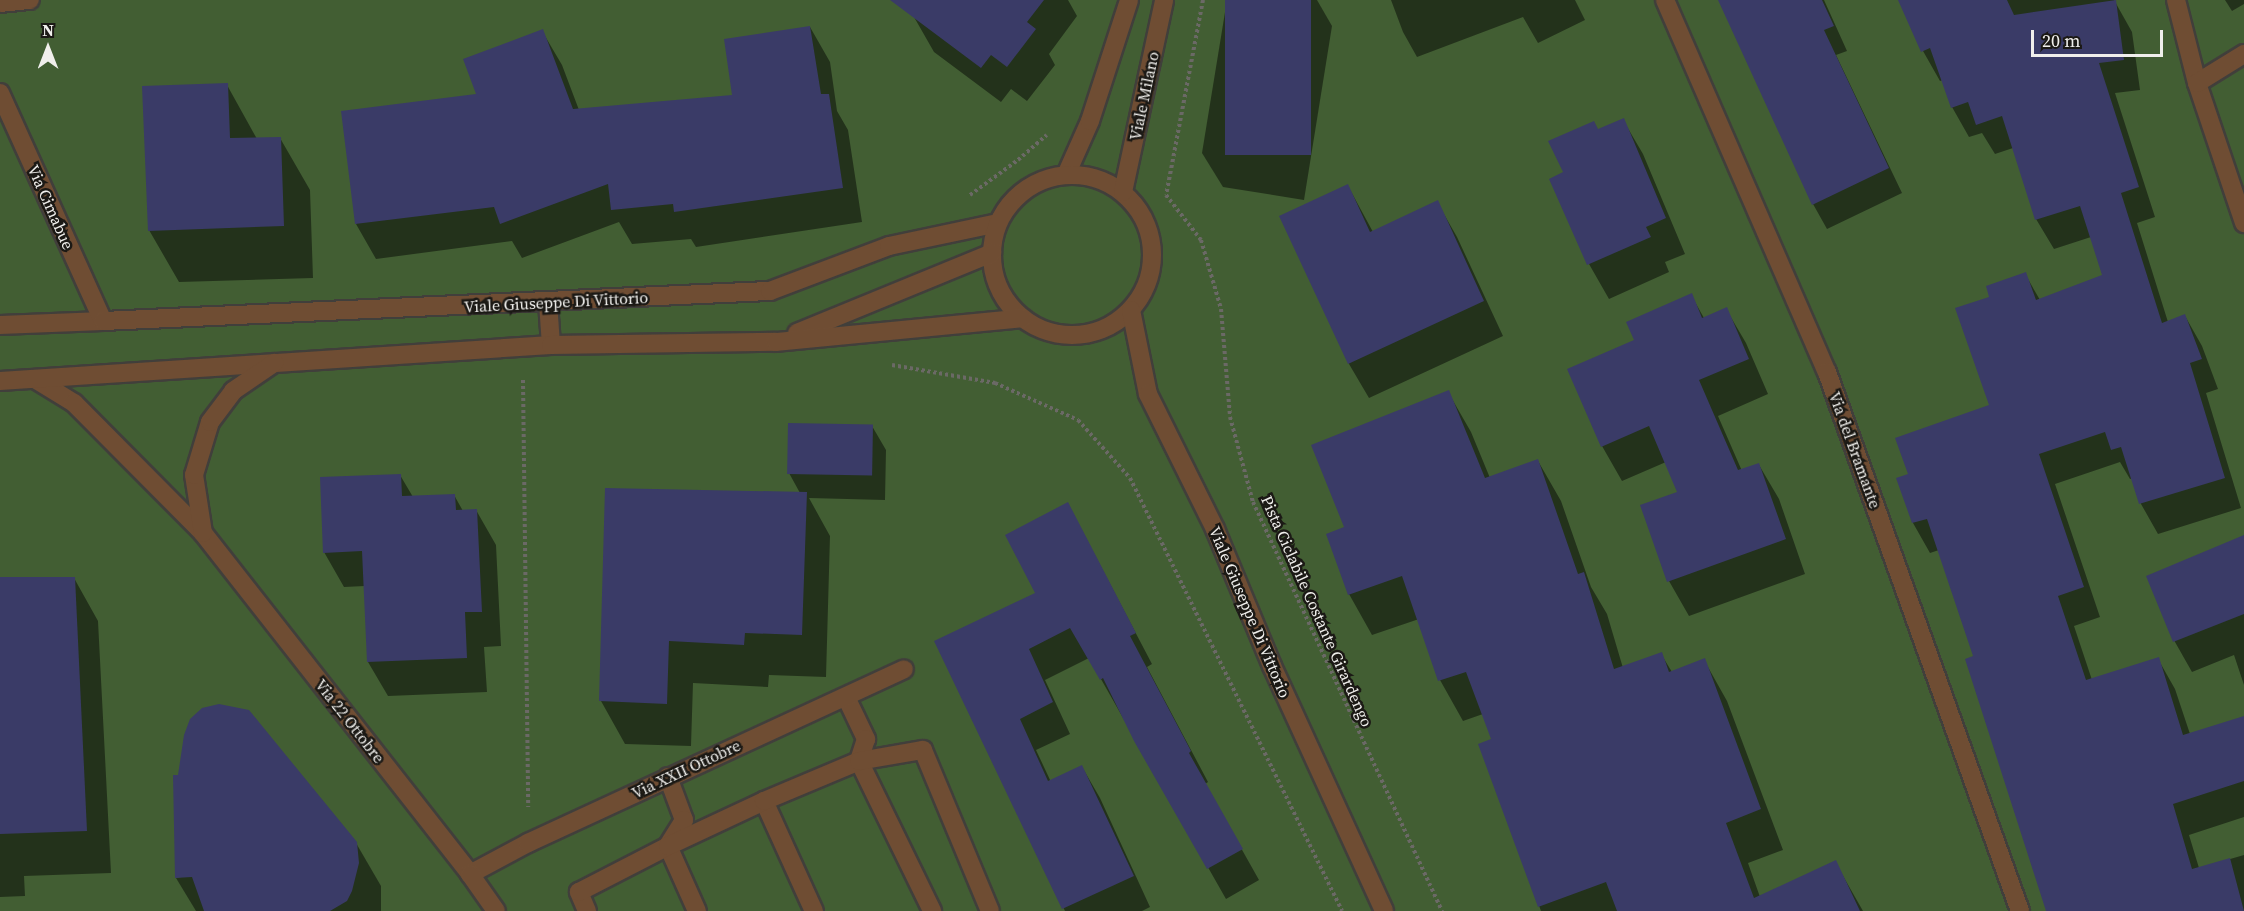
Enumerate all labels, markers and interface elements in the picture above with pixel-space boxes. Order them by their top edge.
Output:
north arrow [18,18,78,78]
scale bar [2034,18,2166,56]
text: N [42,19,54,41]
text: 20 m [2042,28,2080,53]
street label: Viale Milano [1125,50,1163,142]
street label: Via Cimabue [24,162,78,252]
street label: Viale Giuseppe Di Vittorio [463,288,649,316]
street label: Via del Bramante [1825,389,1885,511]
street label: Pista Ciclabile Costante Girardengo [1257,493,1377,729]
street label: Viale Giuseppe Di Vittorio [1205,523,1295,701]
street label: Via 22 Ottobre [311,675,389,767]
street label: Via XXII Ottobre [629,735,743,803]

